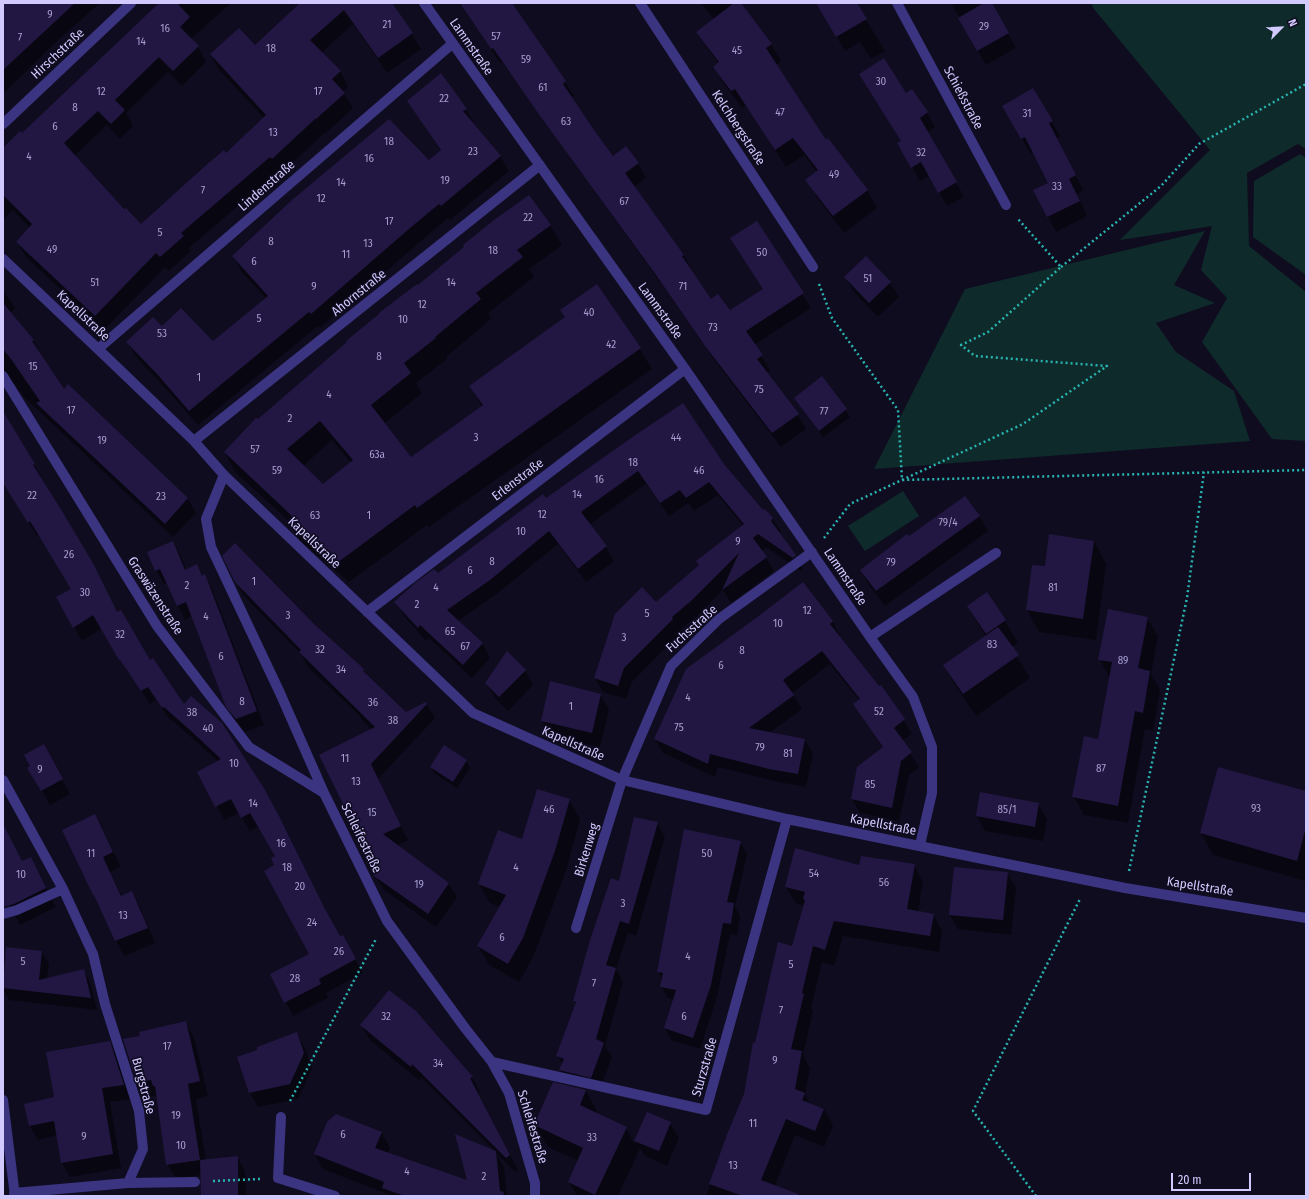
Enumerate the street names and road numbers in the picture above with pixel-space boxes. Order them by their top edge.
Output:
street label: Lammstraße [446,16,496,78]
street label: Hirschstraße [28,25,88,83]
street label: Schießstraße [940,64,986,132]
street label: Kelchbergstraße [708,88,768,168]
street label: Lindenstraße [236,157,298,215]
street label: Ahornstraße [329,266,389,320]
street label: Lammstraße [634,280,686,342]
street label: Kapellstraße [53,287,113,345]
street label: Erlenstraße [489,455,547,505]
street label: Kapellstraße [284,514,344,572]
street label: Lammstraße [820,545,870,609]
street label: Graswäzenstraße [124,554,186,638]
street label: Fuchsstraße [663,602,721,656]
street label: Kapellstraße [539,723,607,765]
street label: Schleifestraße [337,800,385,876]
street label: Kapellstraße [849,811,917,839]
street label: Birkenweg [571,821,603,879]
street label: Kapellstraße [1166,874,1234,900]
street label: Sturzstraße [689,1036,721,1098]
street label: Burgstraße [128,1056,158,1116]
street label: Schleifestraße [513,1088,551,1166]

